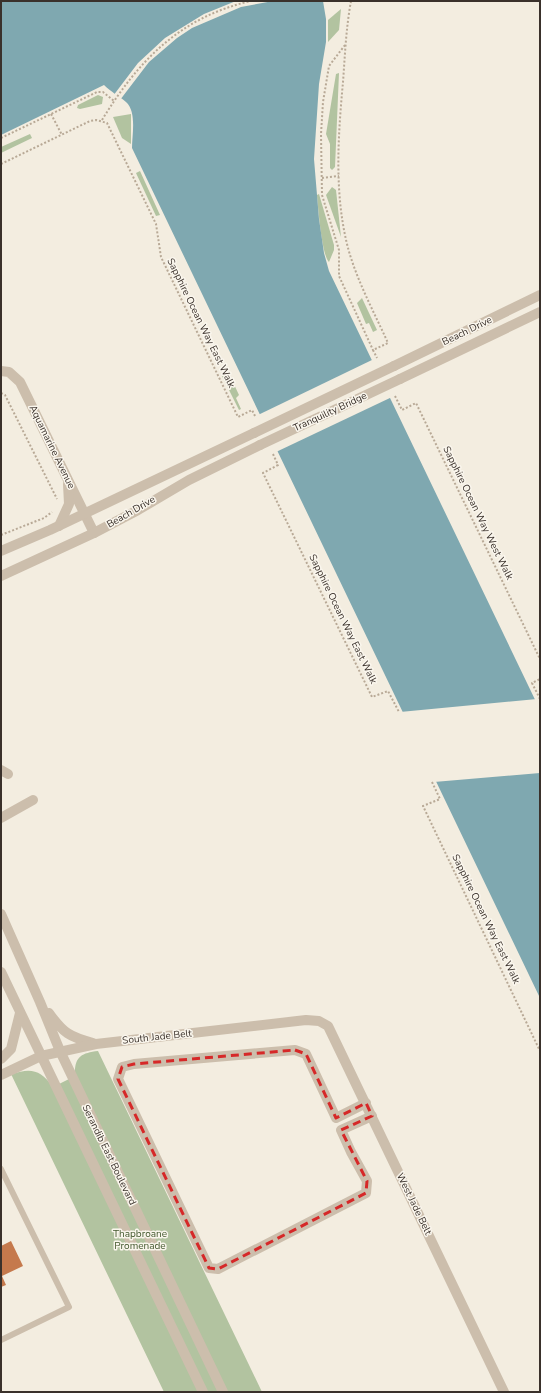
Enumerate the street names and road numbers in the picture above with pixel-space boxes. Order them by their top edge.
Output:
street label: Sapphire Ocean Way East Walk [163,256,239,391]
street label: Beach Drive [440,313,494,349]
street label: Tranquility Bridge [291,389,369,435]
street label: Aquamarine Avenue [26,403,78,491]
street label: Sapphire Ocean Way West Walk [439,444,517,583]
street label: Beach Drive [104,492,158,532]
street label: Sapphire Ocean Way East Walk [305,552,381,687]
street label: Sapphire Ocean Way East Walk [448,852,524,987]
street label: South Jade Belt [122,1026,193,1048]
street label: Serandib East Boulevard [79,1102,140,1208]
street label: West Jade Belt [393,1171,435,1238]

